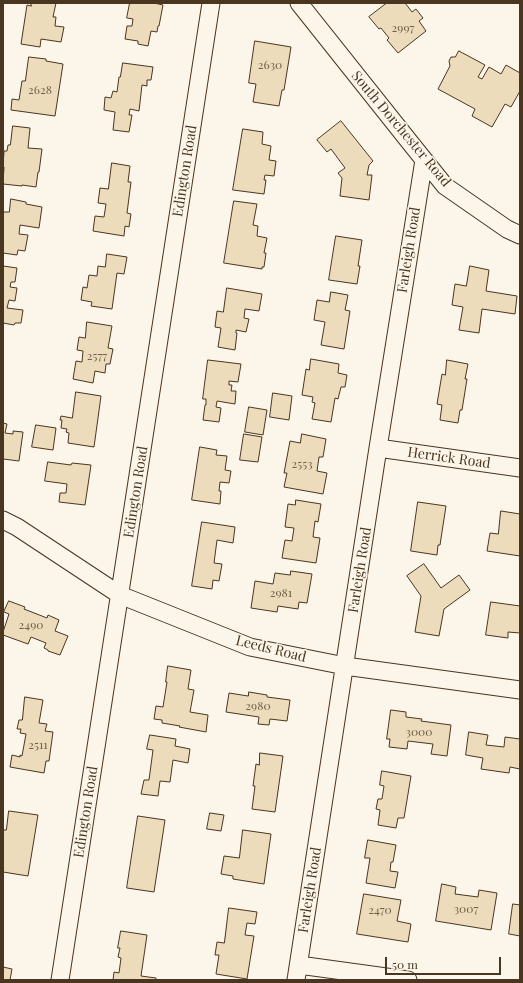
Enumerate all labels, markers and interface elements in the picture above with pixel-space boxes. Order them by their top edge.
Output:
house number: 2997 [392,21,414,35]
house number: 2630 [258,58,282,72]
street label: South Dorchester Road [348,68,454,190]
house number: 2628 [28,83,52,97]
street label: Edington Road [169,124,201,218]
street label: Farleigh Road [394,206,424,294]
house number: 2577 [87,349,107,363]
street label: Herrick Road [406,444,492,472]
street label: Edington Road [120,445,152,539]
house number: 2553 [291,457,313,471]
street label: Farleigh Road [345,526,375,614]
house number: 2981 [270,586,292,600]
house number: 2490 [19,618,43,632]
street label: Leeds Road [234,632,308,666]
house number: 2980 [245,699,271,713]
house number: 3000 [405,725,433,739]
house number: 2511 [28,738,48,752]
street label: Edington Road [70,765,102,859]
street label: Farleigh Road [295,846,325,934]
house number: 3007 [454,902,478,916]
house number: 2470 [368,903,392,917]
scale bar [387,949,503,975]
text: 50 m [392,956,418,972]

